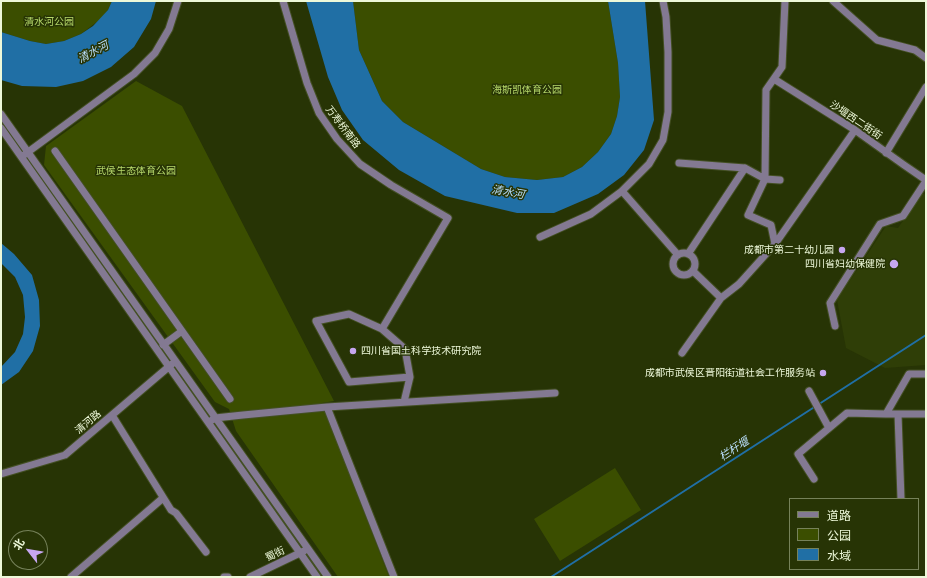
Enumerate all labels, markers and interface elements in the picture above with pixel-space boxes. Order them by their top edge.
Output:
park label: 清水河公园 [24,16,74,28]
water label: 清水河 [75,38,111,66]
park label: 海斯凯体育公园 [492,84,562,96]
street label: 沙堰西二街街 [828,98,884,142]
street label: 万寿桥南路 [323,103,363,151]
park label: 武侯生态体育公园 [96,165,176,177]
water label: 清水河 [491,183,525,201]
place label: 成都市第二十幼儿园 [744,244,834,256]
marker: 成都市第二十幼儿园 [837,245,847,255]
place label: 四川省妇幼保健院 [805,258,885,270]
marker: 四川省妇幼保健院 [888,258,900,270]
place label: 四川省国土科学技术研究院 [361,345,481,357]
marker: 四川省国土科学技术研究院 [348,346,358,356]
place label: 成都市武侯区晋阳街道社会工作服务站 [645,367,815,379]
marker: 成都市武侯区晋阳街道社会工作服务站 [818,368,828,378]
street label: 清河路 [73,408,103,436]
water label: 栏杆堰 [717,434,751,464]
legend [789,498,919,570]
text: 道路 [827,508,851,522]
text: 公园 [827,528,851,542]
north arrow [8,530,48,570]
text: 北 [10,536,27,552]
street label: 蜀街 [263,544,287,564]
text: 水域 [827,548,851,562]

